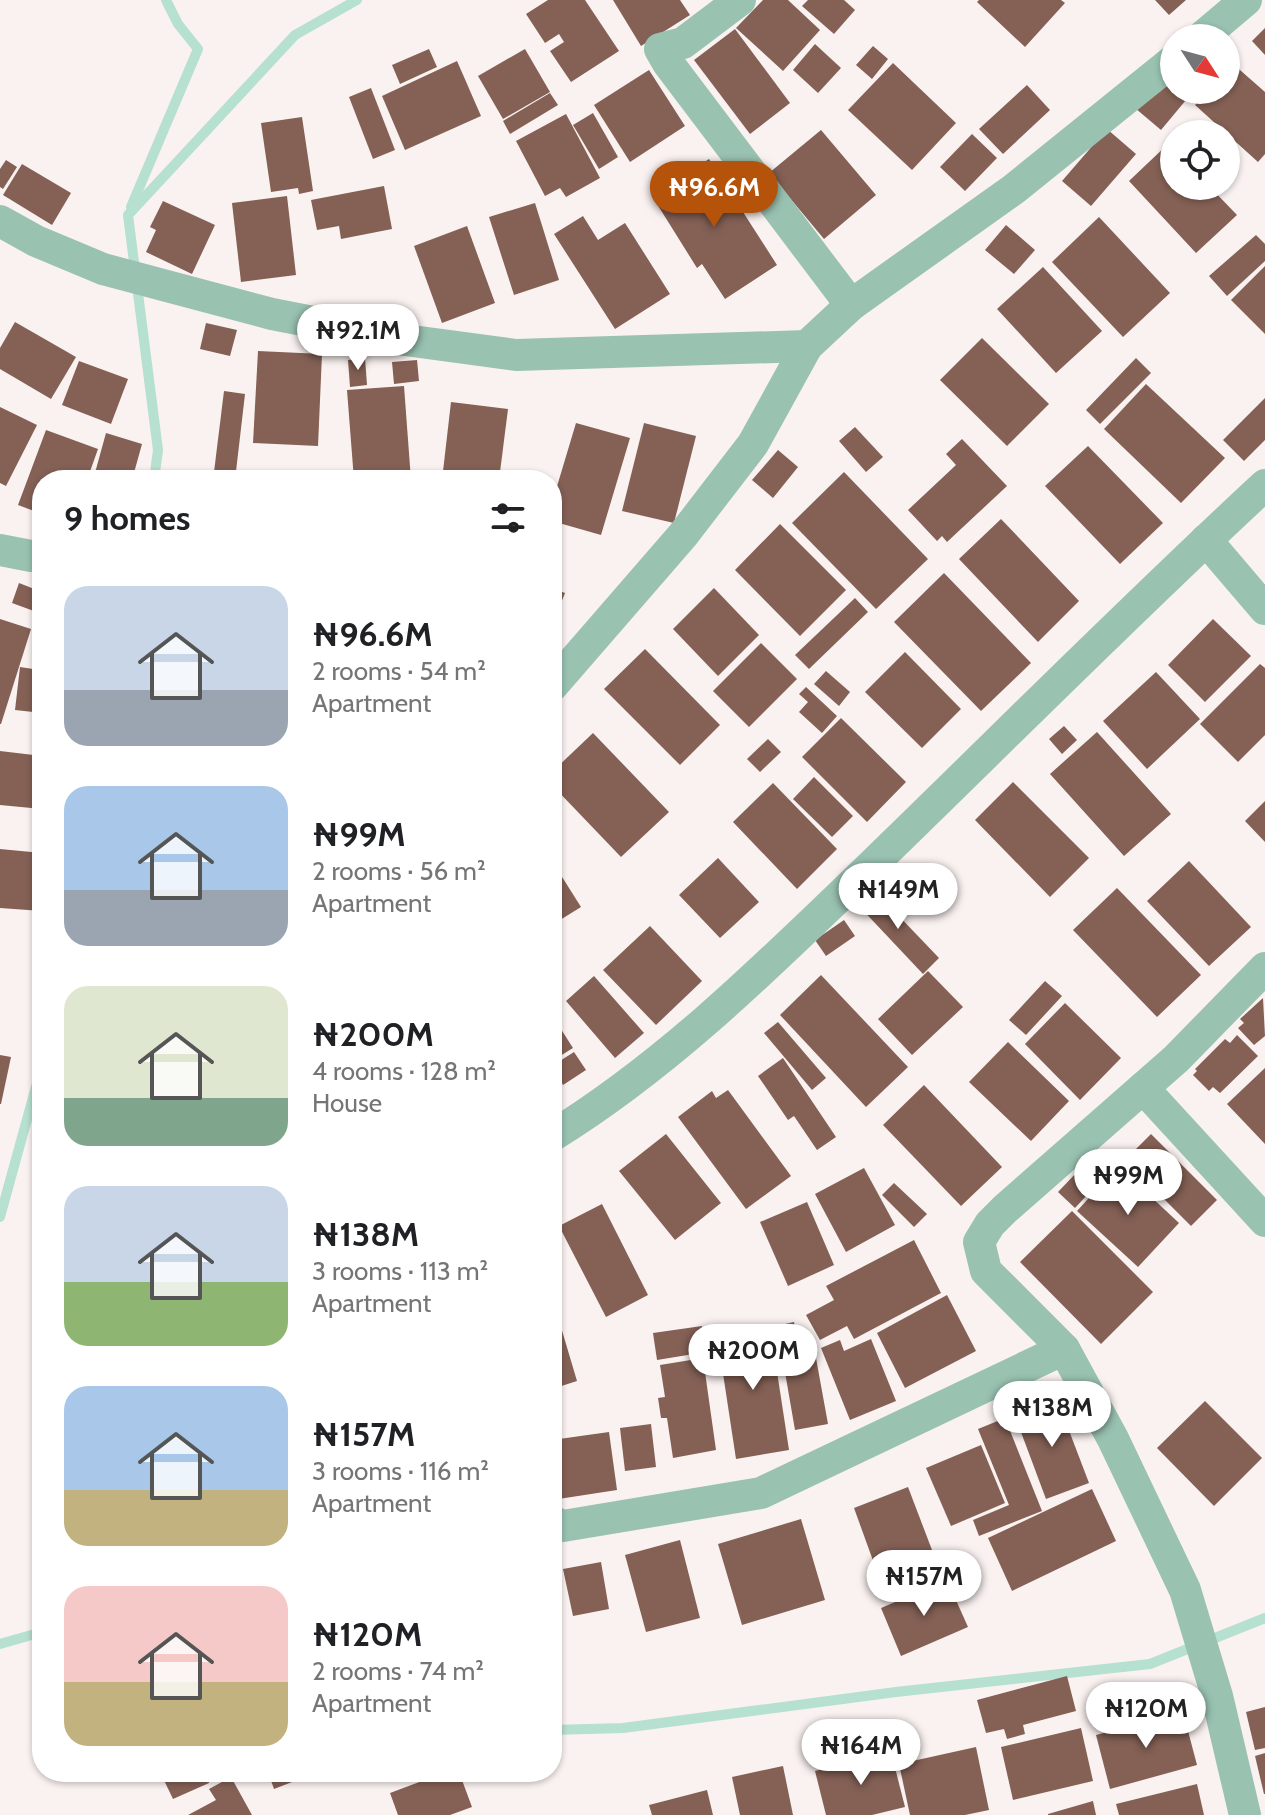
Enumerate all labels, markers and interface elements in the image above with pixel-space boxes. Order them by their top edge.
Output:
north arrow [1160,24,1240,104]
map controls [1160,24,1240,200]
button: locate [1160,120,1240,200]
pin: ₦96.6M [649,161,779,229]
text: ₦96.6M [668,171,760,203]
pin: ₦92.1M [293,304,423,372]
text: ₦92.1M [315,314,401,346]
icon: filters [486,496,530,540]
text: 9 homes [64,497,190,539]
text: ₦96.6M [312,613,433,655]
icon: home [128,618,224,714]
text: 2 rooms · 54 m² [312,655,486,687]
text: Apartment [312,687,431,719]
text: ₦99M [312,813,406,855]
icon: home [128,818,224,914]
text: 2 rooms · 56 m² [312,855,486,887]
pin: ₦149M [842,863,954,931]
text: ₦149M [857,873,939,905]
text: Apartment [312,887,431,919]
text: ₦200M [312,1013,434,1055]
icon: home [128,1018,224,1114]
text: 4 rooms · 128 m² [312,1055,496,1087]
text: House [312,1087,382,1119]
pin: ₦99M [1081,1149,1175,1217]
text: ₦99M [1092,1159,1164,1191]
text: ₦138M [312,1213,419,1255]
icon: home [128,1218,224,1314]
text: 3 rooms · 113 m² [312,1255,488,1287]
text: Apartment [312,1287,431,1319]
pin: ₦200M [697,1324,809,1392]
text: ₦200M [706,1334,800,1366]
pin: ₦138M [996,1381,1108,1449]
text: ₦138M [1011,1391,1093,1423]
text: ₦157M [312,1413,415,1455]
icon: home [128,1418,224,1514]
text: 3 rooms · 116 m² [312,1455,489,1487]
text: Apartment [312,1487,431,1519]
pin: ₦157M [868,1550,980,1618]
text: ₦157M [885,1560,963,1592]
text: ₦120M [312,1613,422,1655]
icon: home [128,1618,224,1714]
text: 2 rooms · 74 m² [312,1655,484,1687]
pin: ₦120M [1090,1682,1202,1750]
text: Apartment [312,1687,431,1719]
text: ₦120M [1104,1692,1188,1724]
pin: ₦164M [805,1719,917,1787]
text: ₦164M [820,1729,903,1761]

